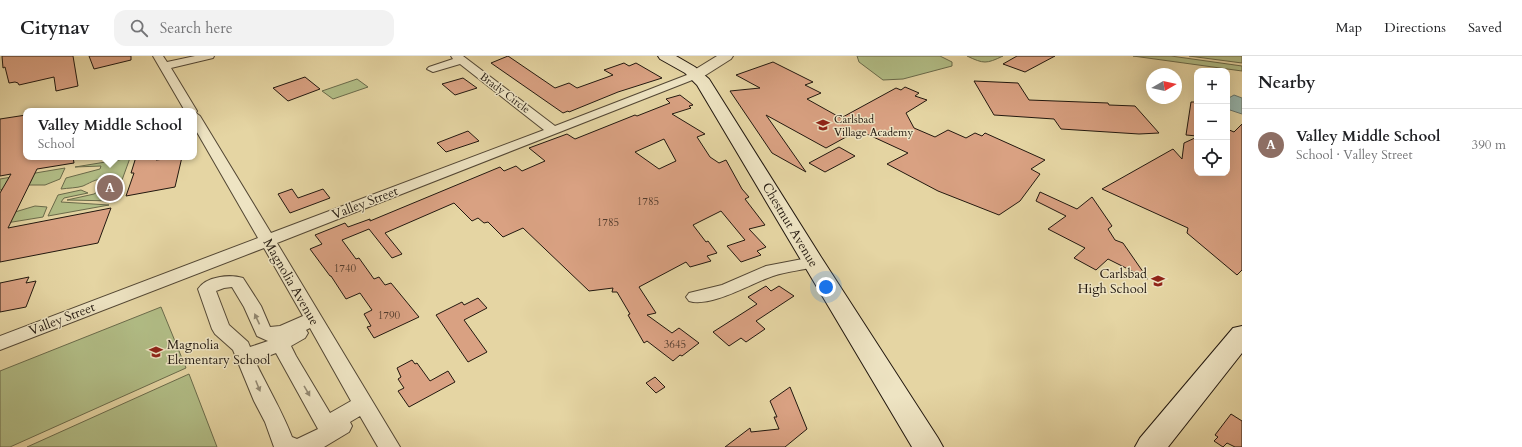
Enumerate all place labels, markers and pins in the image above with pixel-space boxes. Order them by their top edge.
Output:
place label: Carlsbad Village Academy [834,112,913,140]
school or university icon: Carlsbad Village Academy [815,117,831,133]
pin: A [97,173,123,203]
place label: Carlsbad High School [1078,265,1148,298]
school or university icon: Carlsbad High School [1150,273,1166,289]
place label: Magnolia Elementary School [167,336,271,369]
school or university icon: Magnolia Elementary School [148,344,164,360]

